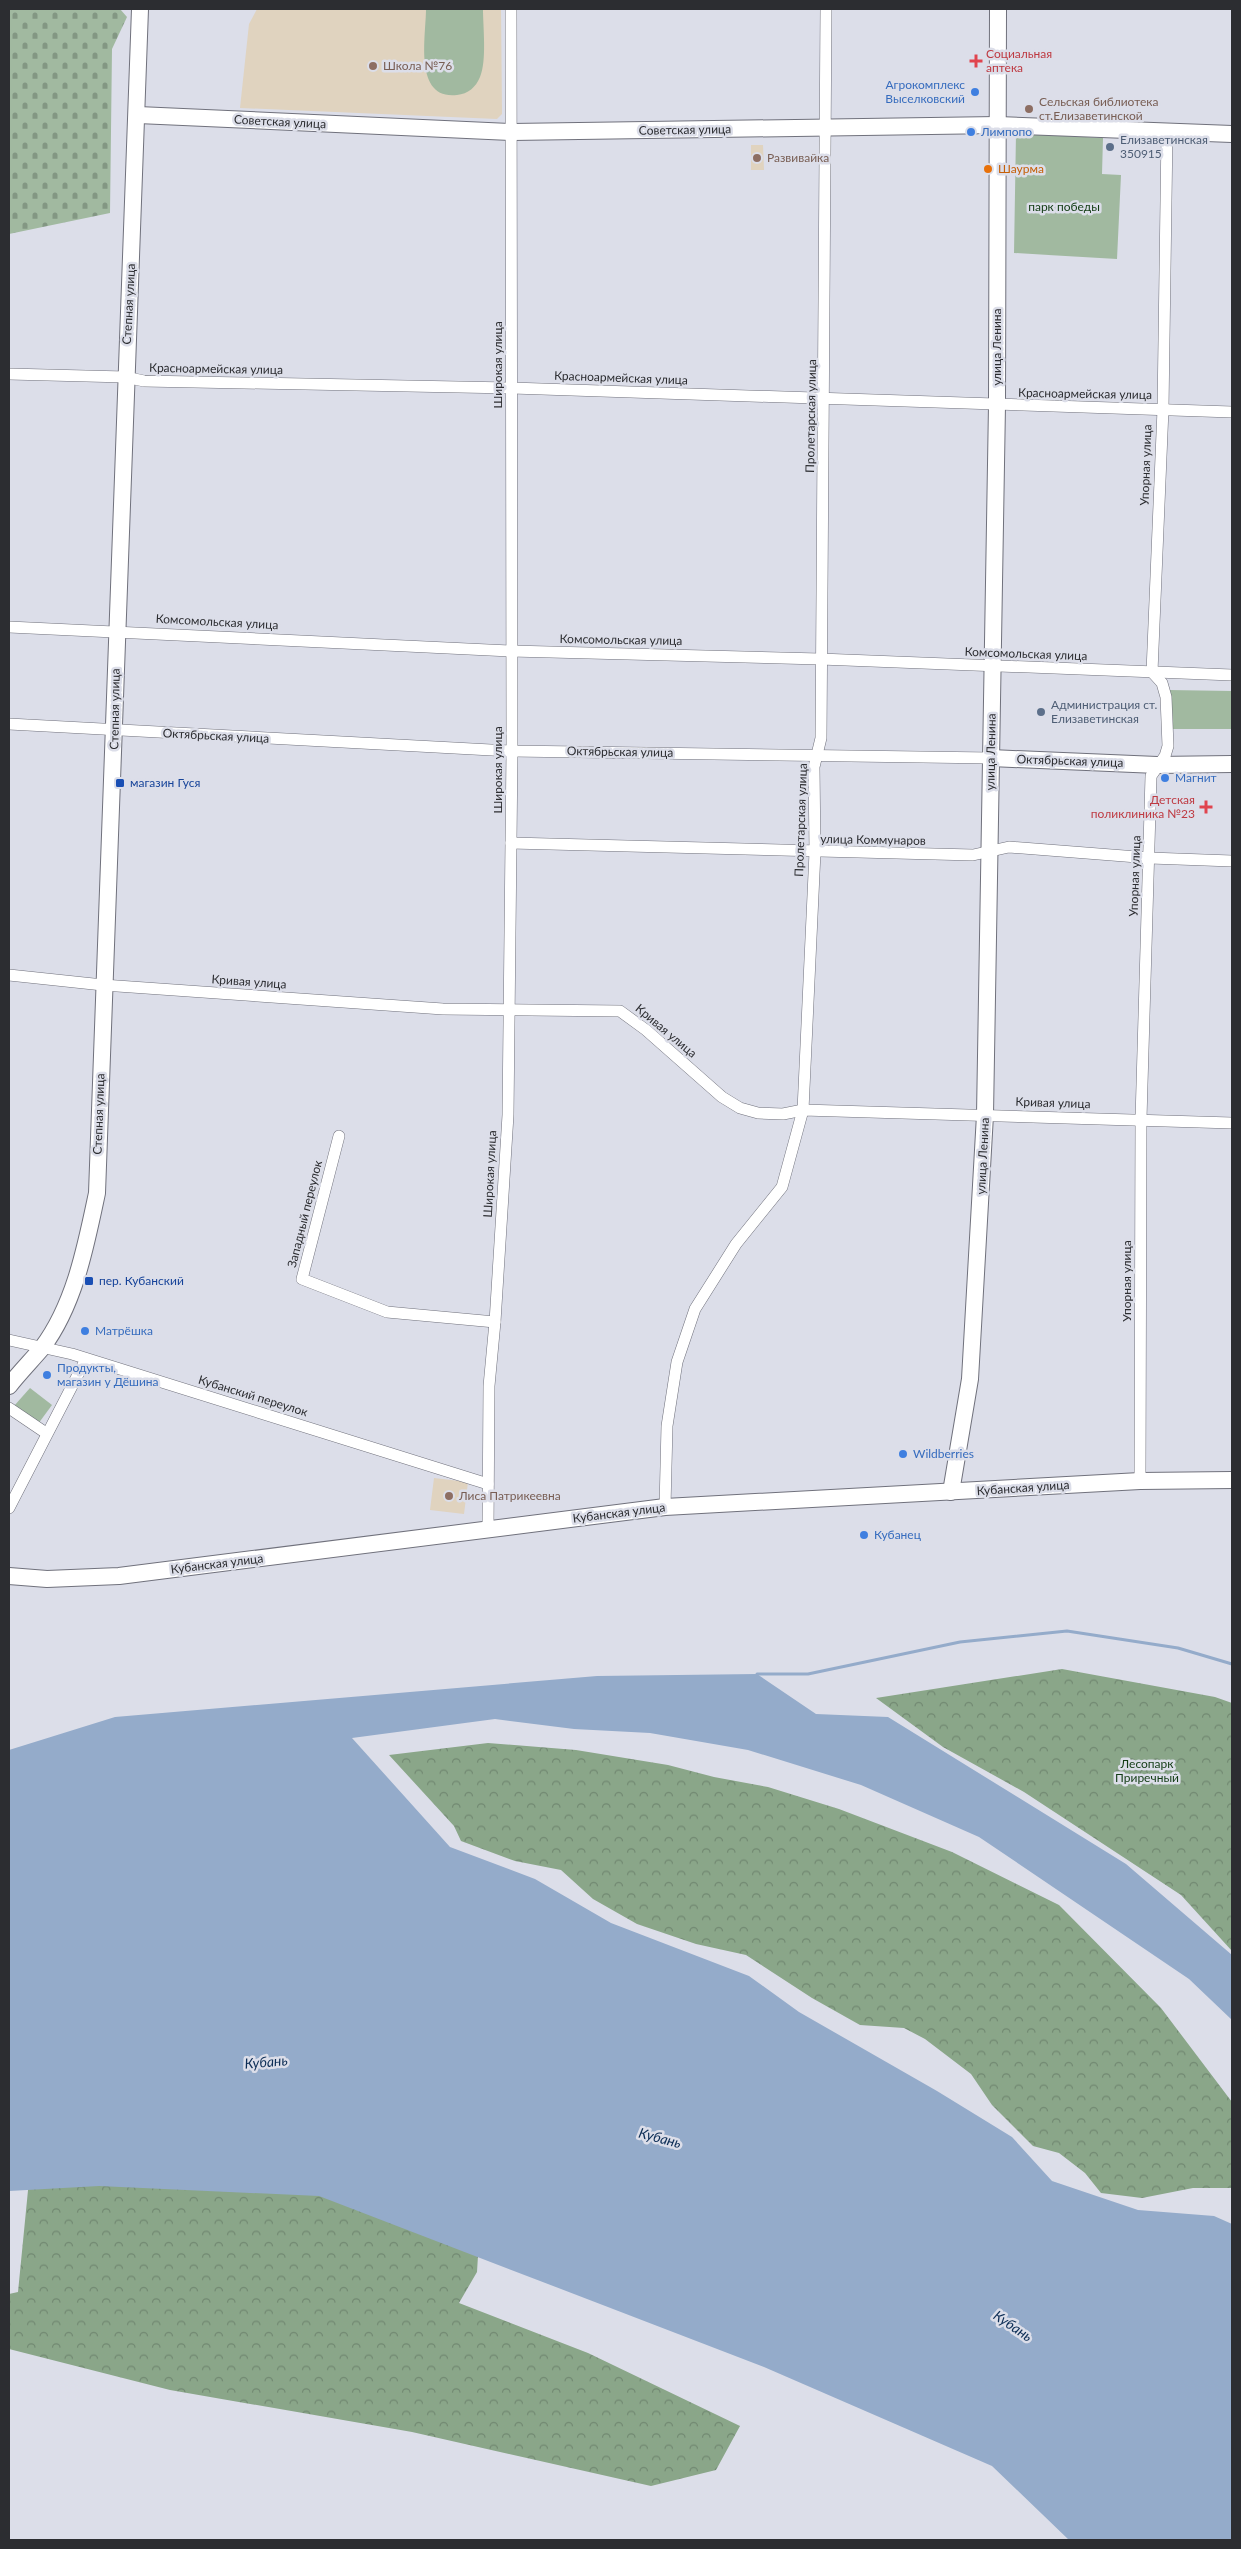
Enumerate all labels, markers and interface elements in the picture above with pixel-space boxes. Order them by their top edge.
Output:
place label: Социальная аптека [986,46,1052,75]
marker: Социальная аптека [970,55,982,67]
place label: Школа №76 [383,58,452,73]
marker: Школа №76 [367,60,379,72]
place label: Агрокомплекс Выселковский [885,77,965,106]
marker: Агрокомплекс Выселковский [969,86,981,98]
place label: Сельская библиотека ст.Елизаветинской [1039,94,1159,123]
marker: Сельская библиотека ст.Елизаветинской [1023,103,1035,115]
street label: Советская улица [233,112,327,131]
street label: Советская улица [639,121,731,138]
place label: Лимпопо [980,124,1032,139]
marker: Лимпопо [965,126,977,138]
place label: Елизаветинская 350915 [1120,132,1208,161]
marker: Елизаветинская 350915 [1104,141,1116,153]
place label: Развивайка [767,150,829,165]
marker: Развивайка [751,152,763,164]
place label: Шаурма [998,161,1044,176]
marker: Шаурма [982,163,994,175]
park label: парк победы [1028,199,1100,214]
street label: Степная улица [119,263,138,345]
street label: улица Ленина [989,308,1004,386]
street label: Широкая улица [490,321,505,409]
street label: Пролетарская улица [802,359,819,473]
street label: Красноармейская улица [149,360,283,377]
street label: Красноармейская улица [554,368,688,387]
street label: Красноармейская улица [1018,385,1152,402]
street label: Упорная улица [1137,424,1154,506]
street label: Комсомольская улица [155,611,279,632]
street label: Комсомольская улица [559,631,683,648]
street label: Комсомольская улица [964,644,1088,663]
street label: Степная улица [106,668,123,750]
place label: Администрация ст. Елизаветинская [1051,697,1158,726]
marker: Администрация ст. Елизаветинская [1035,706,1047,718]
street label: улица Ленина [982,713,999,791]
street label: Октябрьская улица [162,725,270,746]
street label: Широкая улица [490,726,505,814]
street label: Октябрьская улица [567,743,673,760]
street label: Октябрьская улица [1016,751,1124,770]
street label: Пролетарская улица [791,763,810,877]
place label: Магнит [1175,770,1217,785]
marker: Магнит [1159,772,1171,784]
place label: магазин Гуся [130,775,200,790]
marker: магазин Гуся [114,777,126,789]
place label: Детская поликлиника №23 [1091,792,1195,821]
marker: Детская поликлиника №23 [1199,800,1213,814]
street label: улица Коммунаров [820,831,926,848]
street label: Упорная улица [1126,835,1143,917]
street label: Кривая улица [211,971,287,992]
street label: Кривая улица [633,1001,700,1061]
street label: Степная улица [90,1073,107,1155]
street label: Кривая улица [1015,1094,1091,1111]
street label: улица Ленина [973,1117,992,1195]
street label: Широкая улица [480,1130,499,1218]
street label: Западный переулок [284,1158,325,1269]
street label: Упорная улица [1119,1240,1134,1322]
place label: пер. Кубанский [99,1273,184,1288]
marker: пер. Кубанский [83,1275,95,1287]
place label: Матрёшка [95,1323,153,1338]
marker: Матрёшка [79,1325,91,1337]
place label: Продукты, магазин у Дёшина [57,1360,159,1389]
marker: Продукты, магазин у Дёшина [41,1369,53,1381]
street label: Кубанский переулок [197,1372,311,1420]
place label: Wildberries [913,1446,974,1461]
marker: Wildberries [897,1448,909,1460]
street label: Кубанская улица [976,1477,1070,1498]
place label: Лиса Патрикеевна [458,1488,561,1503]
marker: Лиса Патрикеевна [443,1490,455,1502]
street label: Кубанская улица [572,1499,666,1526]
place label: Кубанец [874,1527,922,1542]
marker: Кубанец [858,1529,870,1541]
street label: Кубанская улица [170,1550,264,1577]
park label: Лесопарк Приречный [1115,1756,1179,1785]
water label: Кубань [244,2051,288,2072]
water label: Кубань [637,2124,683,2151]
water label: Кубань [991,2306,1036,2345]

